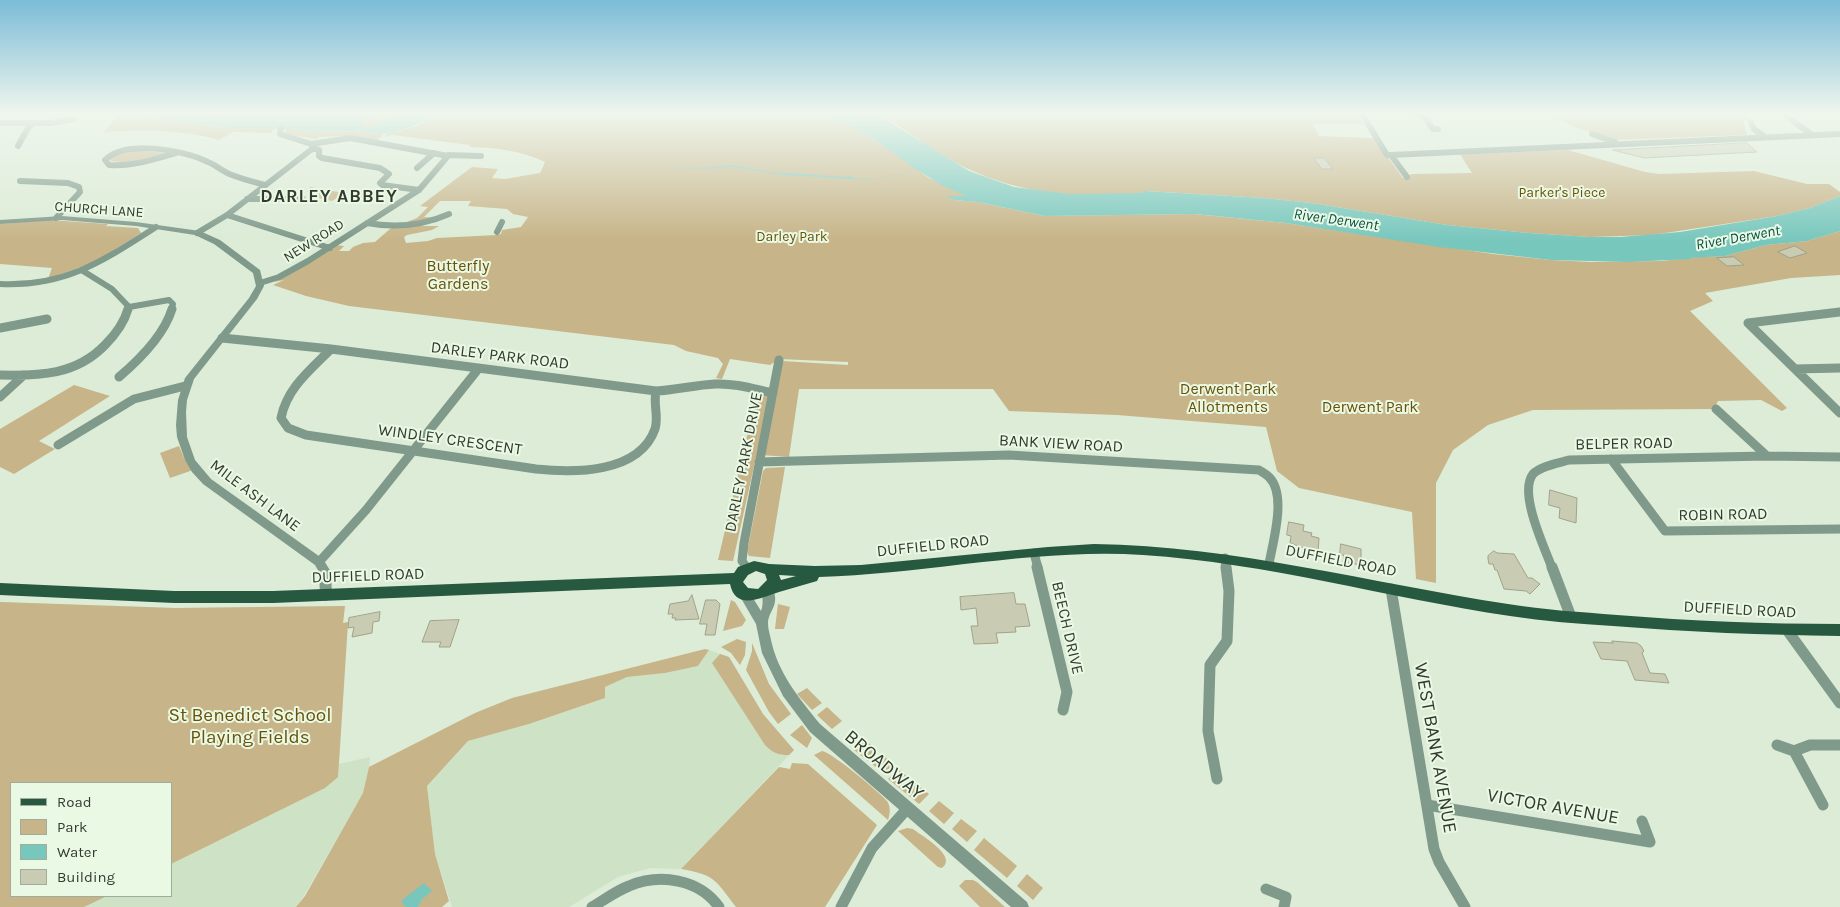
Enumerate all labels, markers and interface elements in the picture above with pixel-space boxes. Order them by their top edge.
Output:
park label: Parker's Piece [1519,185,1605,201]
district label: DARLEY ABBEY [259,186,399,208]
street label: CHURCH LANE [54,199,144,221]
water label: River Derwent [1292,205,1380,235]
street label: NEW ROAD [281,216,347,266]
water label: River Derwent [1694,222,1782,254]
park label: Darley Park [756,229,828,245]
park label: Butterfly Gardens [426,256,490,294]
street label: DARLEY PARK ROAD [430,338,570,374]
park label: Derwent Park Allotments [1180,379,1276,417]
street label: DARLEY PARK DRIVE [721,390,767,534]
park label: Derwent Park [1322,397,1418,417]
street label: WINDLEY CRESCENT [377,420,523,460]
street label: BANK VIEW ROAD [999,431,1123,457]
street label: BELPER ROAD [1575,434,1673,454]
street label: MILE ASH LANE [206,456,304,536]
street label: ROBIN ROAD [1678,505,1768,525]
street label: DUFFIELD ROAD [876,531,990,561]
street label: DUFFIELD ROAD [1284,541,1398,581]
street label: DUFFIELD ROAD [311,564,425,588]
street label: BEECH DRIVE [1047,580,1087,676]
street label: DUFFIELD ROAD [1683,597,1797,623]
street label: WEST BANK AVENUE [1409,661,1461,835]
park label: St Benedict School Playing Fields [168,705,332,749]
street label: BROADWAY [840,725,928,805]
legend [10,782,172,897]
street label: VICTOR AVENUE [1485,784,1621,830]
text: Road [57,793,92,811]
text: Park [57,818,87,836]
text: Water [57,843,97,861]
text: Building [57,868,115,886]

